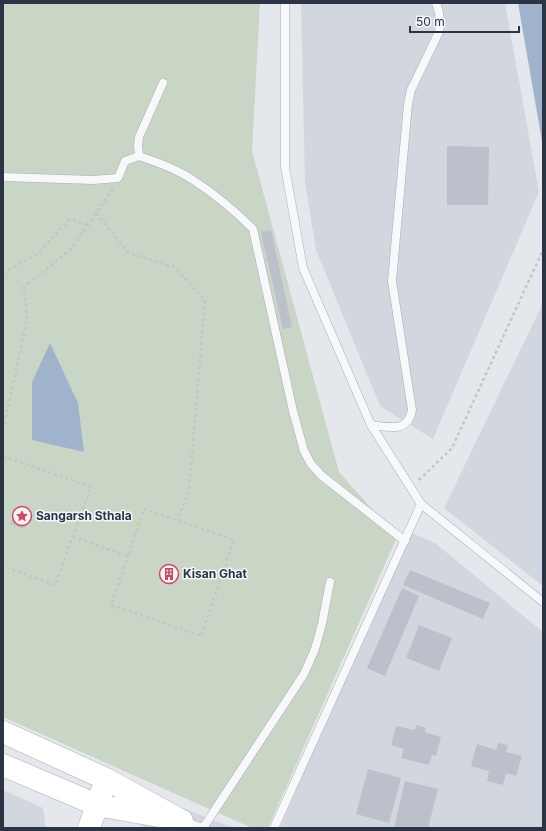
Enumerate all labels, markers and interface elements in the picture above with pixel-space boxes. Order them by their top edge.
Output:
scale bar [410,8,519,34]
text: 50 m [416,14,445,29]
place icon: Sangarsh Sthala [11,505,33,527]
place label: Sangarsh Sthala [36,508,132,523]
building icon: Kisan Ghat [158,563,180,585]
place label: Kisan Ghat [183,566,247,581]

